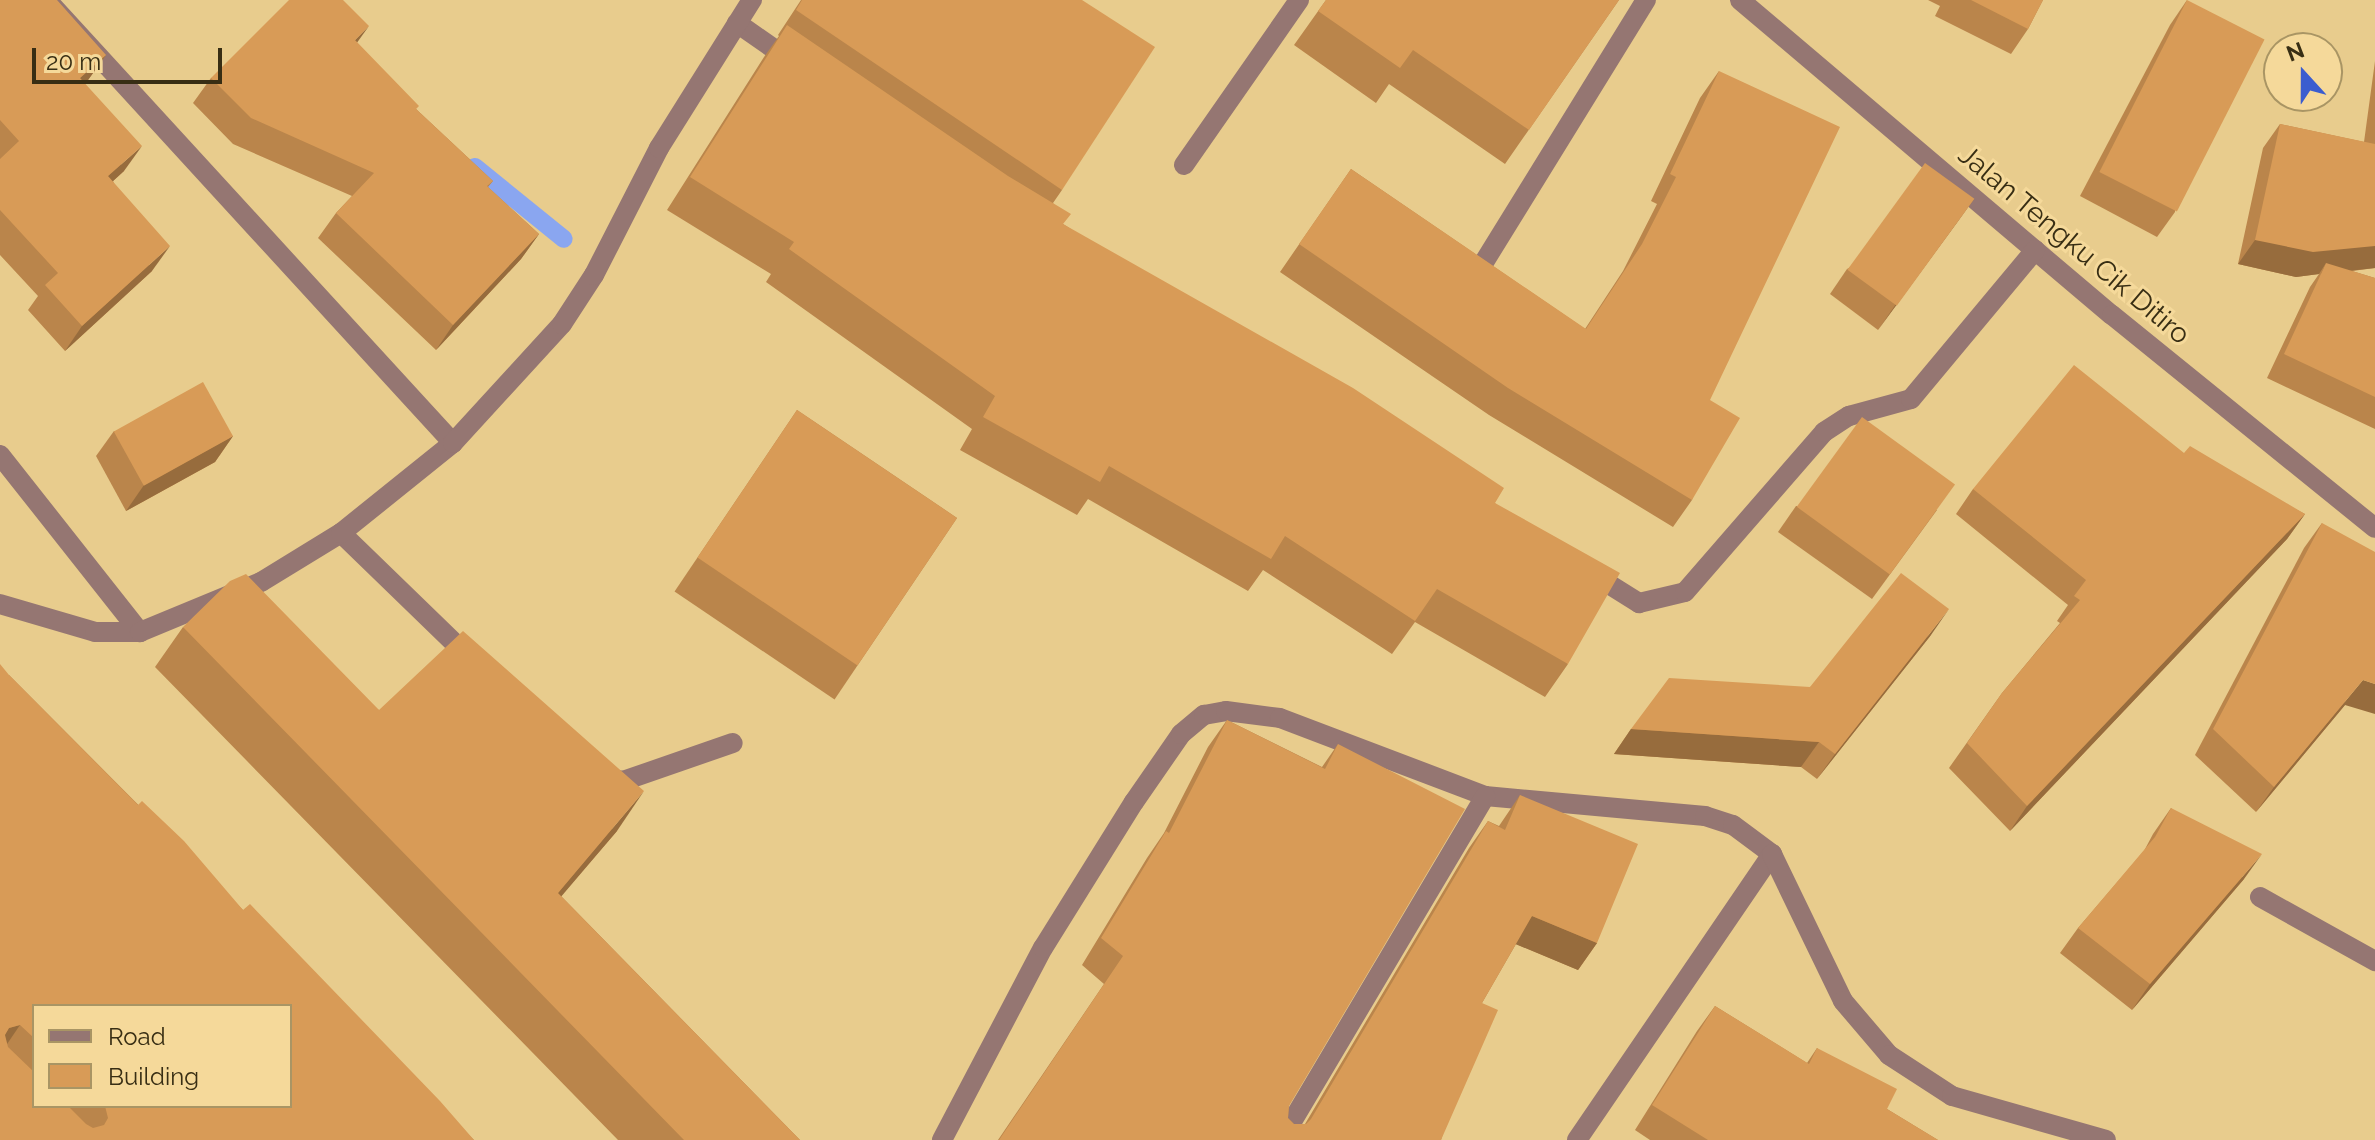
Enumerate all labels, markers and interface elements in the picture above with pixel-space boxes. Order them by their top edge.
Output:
scale bar [36,32,226,82]
north arrow [2263,32,2343,112]
text: N [2283,36,2308,67]
text: 20 m [46,47,101,76]
street label: Jalan Tengku Cik Ditiro [1951,138,2197,352]
legend [32,1004,292,1108]
text: Road [108,1022,166,1051]
text: Building [108,1062,199,1091]

